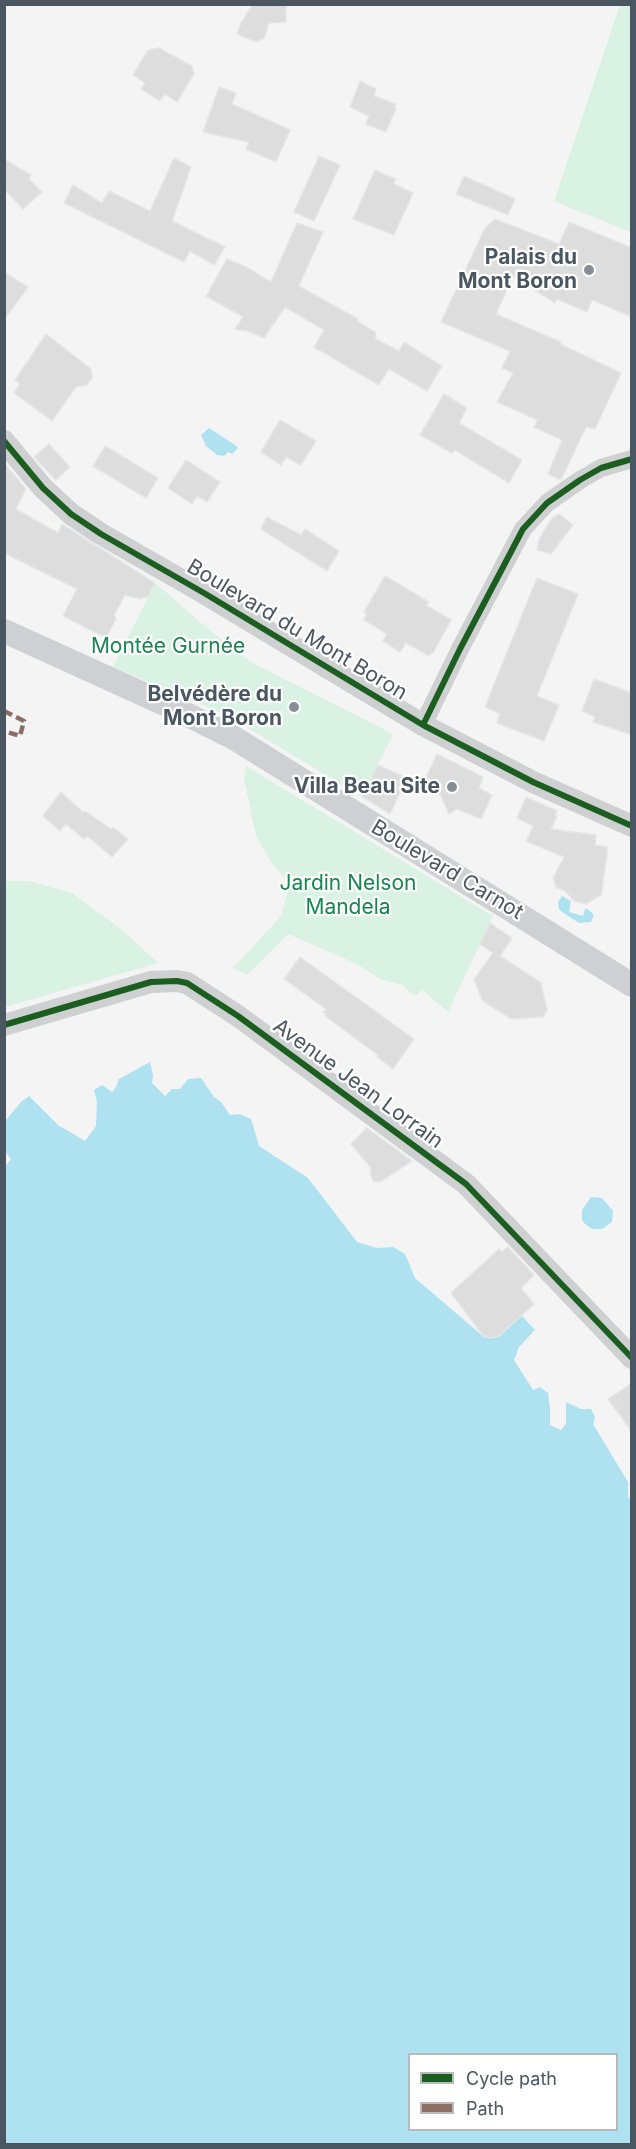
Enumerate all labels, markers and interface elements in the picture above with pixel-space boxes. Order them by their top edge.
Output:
place label: Palais du Mont Boron [458,245,577,295]
marker: Palais du Mont Boron [582,263,596,277]
street label: Boulevard du Mont Boron [182,554,412,706]
park label: Montée Gurnée [91,634,245,660]
place label: Belvédère du Mont Boron [147,682,282,732]
marker: Belvédère du Mont Boron [287,700,301,714]
place label: Villa Beau Site [294,774,440,800]
marker: Villa Beau Site [445,780,459,794]
street label: Boulevard Carnot [366,815,528,925]
park label: Jardin Nelson Mandela [280,871,416,921]
street label: Avenue Jean Lorrain [268,1014,448,1154]
legend [408,2053,618,2131]
text: Cycle path [466,2068,557,2089]
text: Path [466,2098,504,2119]

